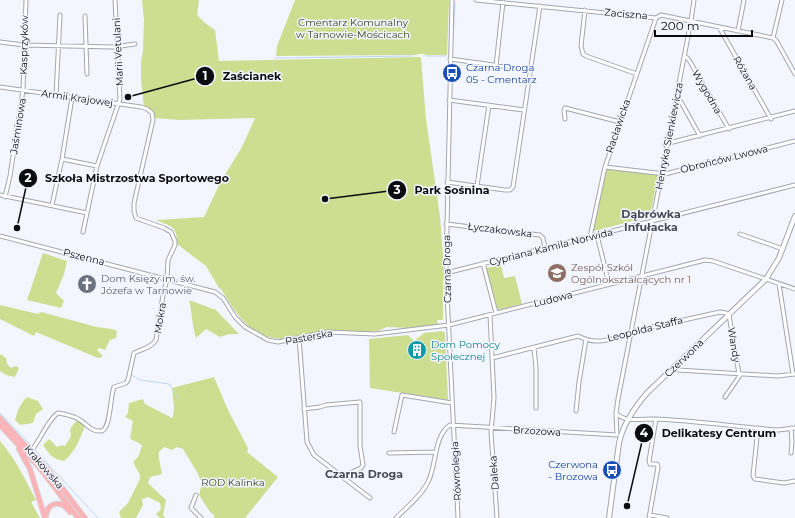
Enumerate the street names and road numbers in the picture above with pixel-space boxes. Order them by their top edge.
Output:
street label: Zaciszna [604,6,648,22]
street label: Kasprzyków [17,15,31,75]
street label: Marii Vetulani [110,17,126,87]
street label: Różana [730,54,760,92]
street label: Wygodna [689,68,725,116]
street label: Henryka Sienkiewicza [652,81,686,191]
street label: Armii Krajowej [40,87,114,109]
street label: Jaśminowa [7,97,29,156]
street label: Racławicka [603,97,633,155]
street label: Obrońców Lwowa [679,142,769,176]
street label: Łyczakowska [467,220,533,240]
street label: Cypriana Kamila Norwida [488,225,614,269]
street label: Czarna Droga [440,235,454,303]
street label: Pszenna [62,246,106,268]
street label: Ludowa [532,288,574,310]
street label: Mokra [151,302,169,334]
street label: Leopolda Staffa [606,313,684,345]
street label: Pasterska [284,326,334,348]
street label: Wandy [725,327,743,364]
street label: Czerwona [662,336,706,380]
street label: Brzozowa [512,423,562,439]
street label: Równoległa [448,441,464,501]
street label: Krakowska [21,442,67,492]
street label: Daleka [486,455,502,491]

